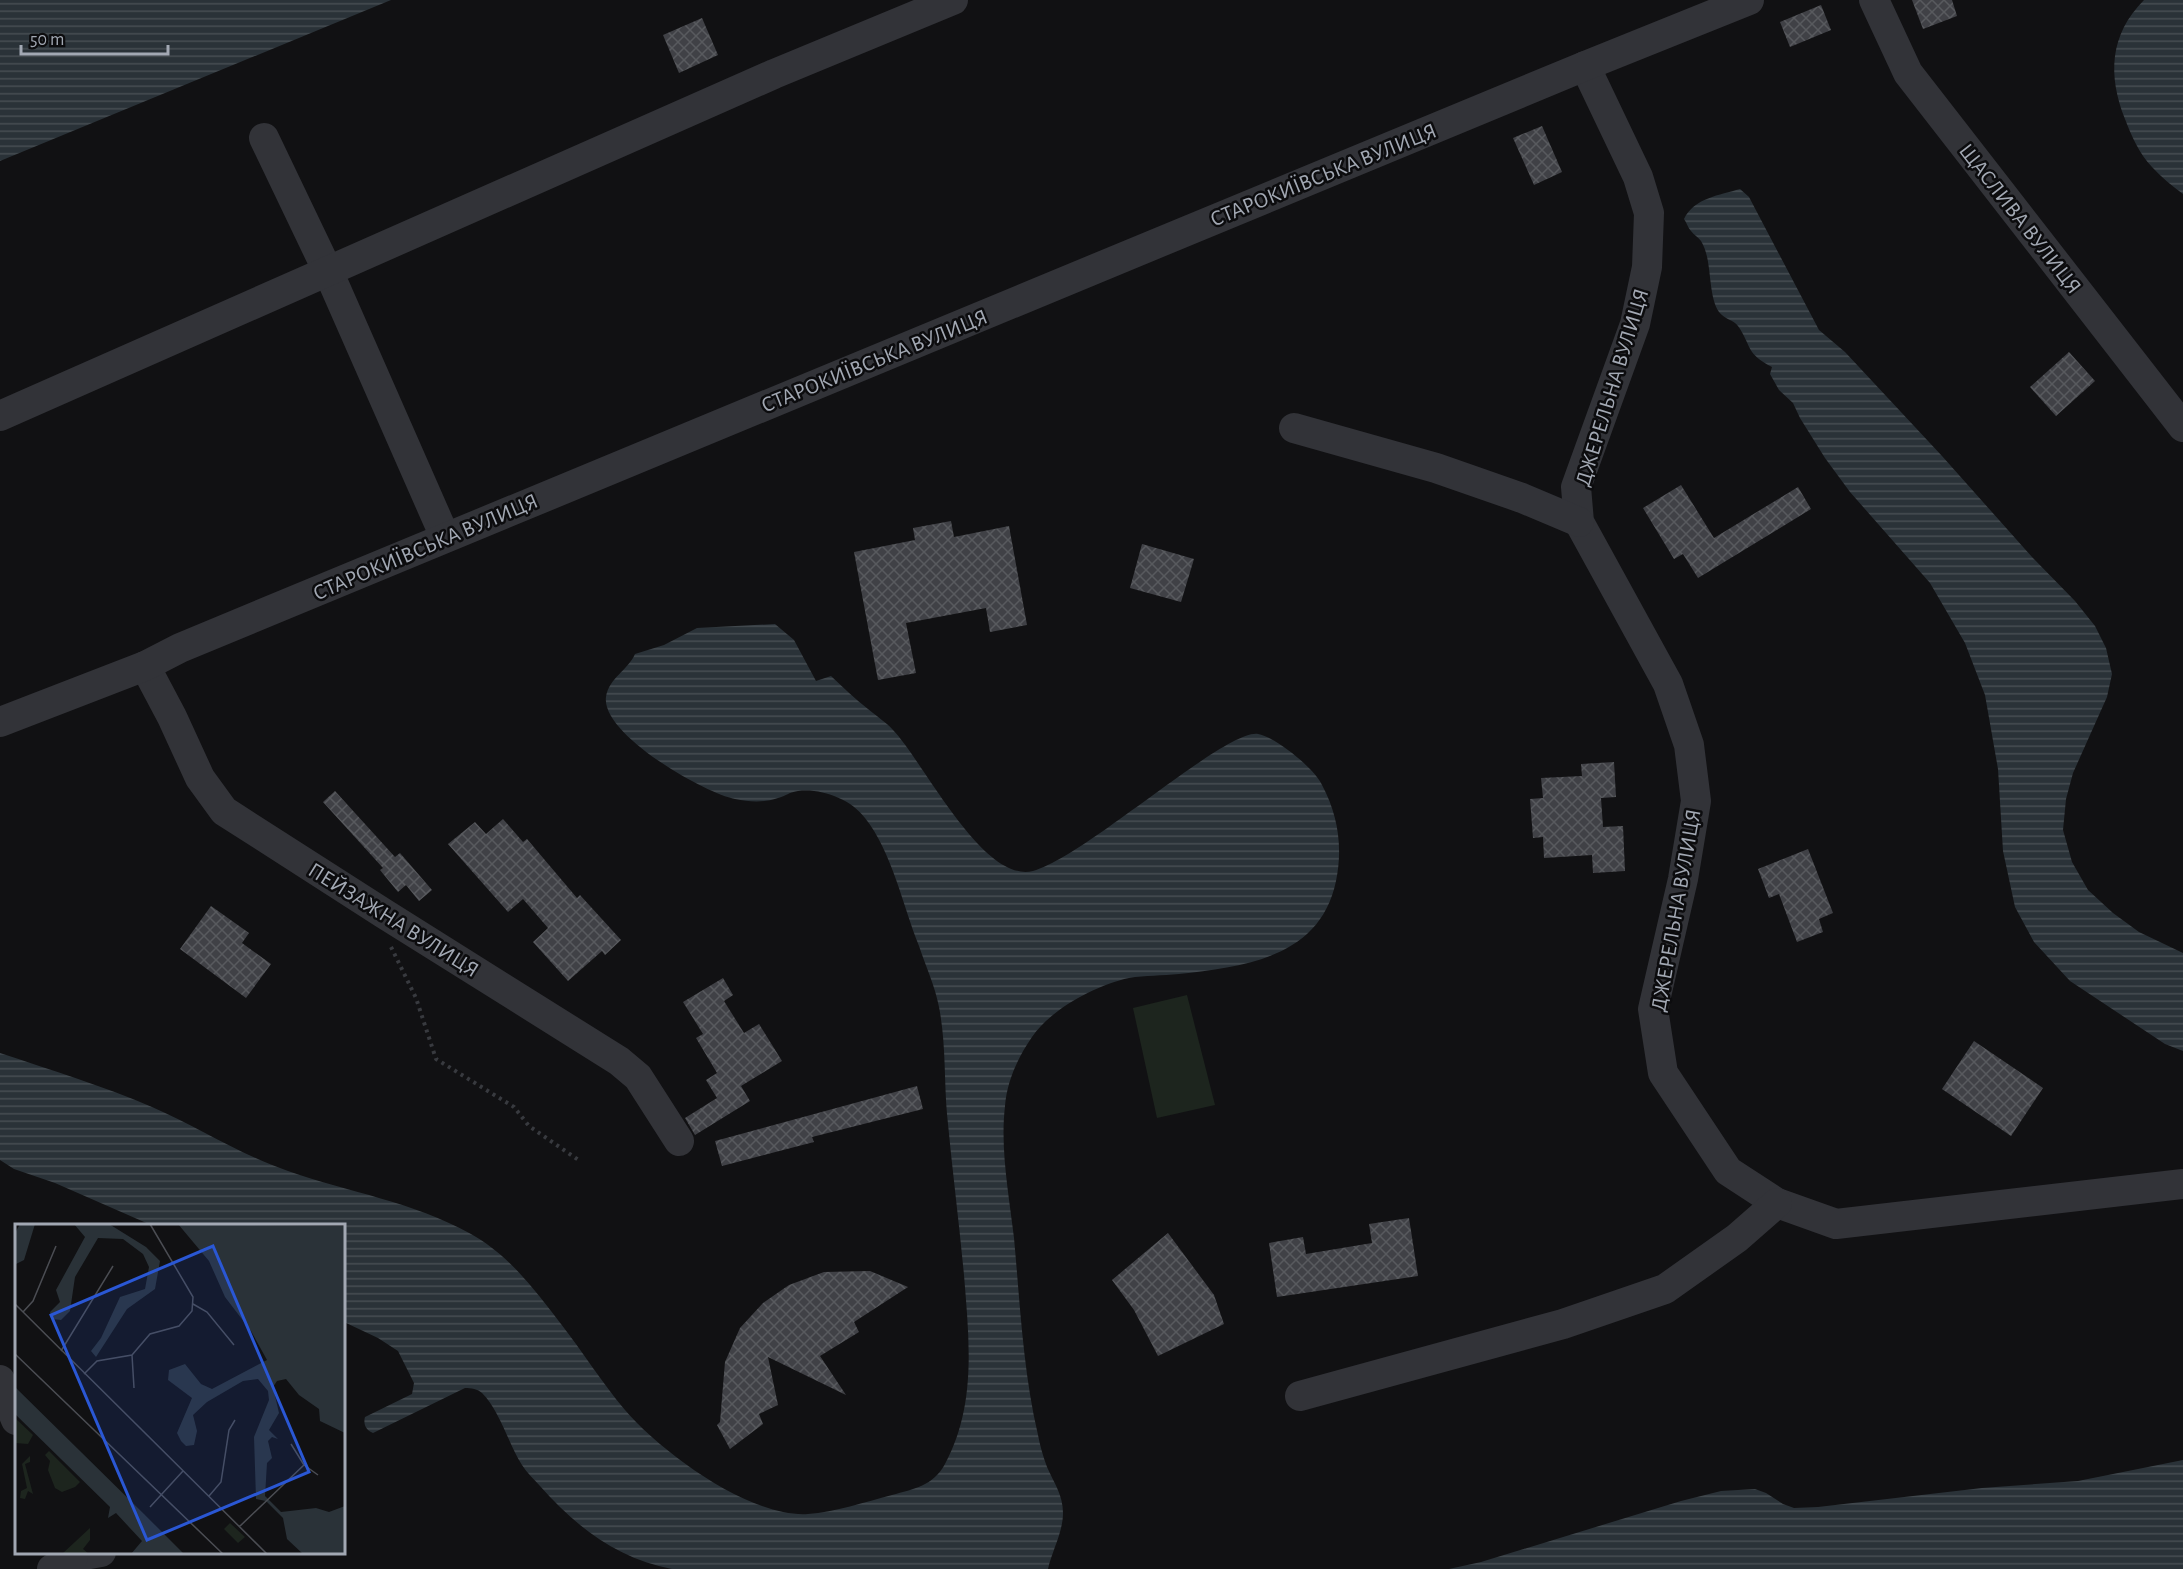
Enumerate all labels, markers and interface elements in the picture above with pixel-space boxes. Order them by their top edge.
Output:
scale bar [21,18,168,56]
text: 50 m [30,31,64,49]
street label: СТАРОКИЇВСЬКА ВУЛИЦЯ [1207,119,1440,230]
street label: ЩАСЛИВА ВУЛИЦЯ [1955,139,2086,298]
street label: ДЖЕРЕЛЬНА ВУЛИЦЯ [1571,286,1652,489]
street label: СТАРОКИЇВСЬКА ВУЛИЦЯ [758,305,991,416]
street label: СТАРОКИЇВСЬКА ВУЛИЦЯ [310,490,541,604]
street label: ДЖЕРЕЛЬНА ВУЛИЦЯ [1647,807,1705,1013]
street label: ПЕЙЗАЖНА ВУЛИЦЯ [304,858,483,981]
inset map [15,1224,345,1554]

